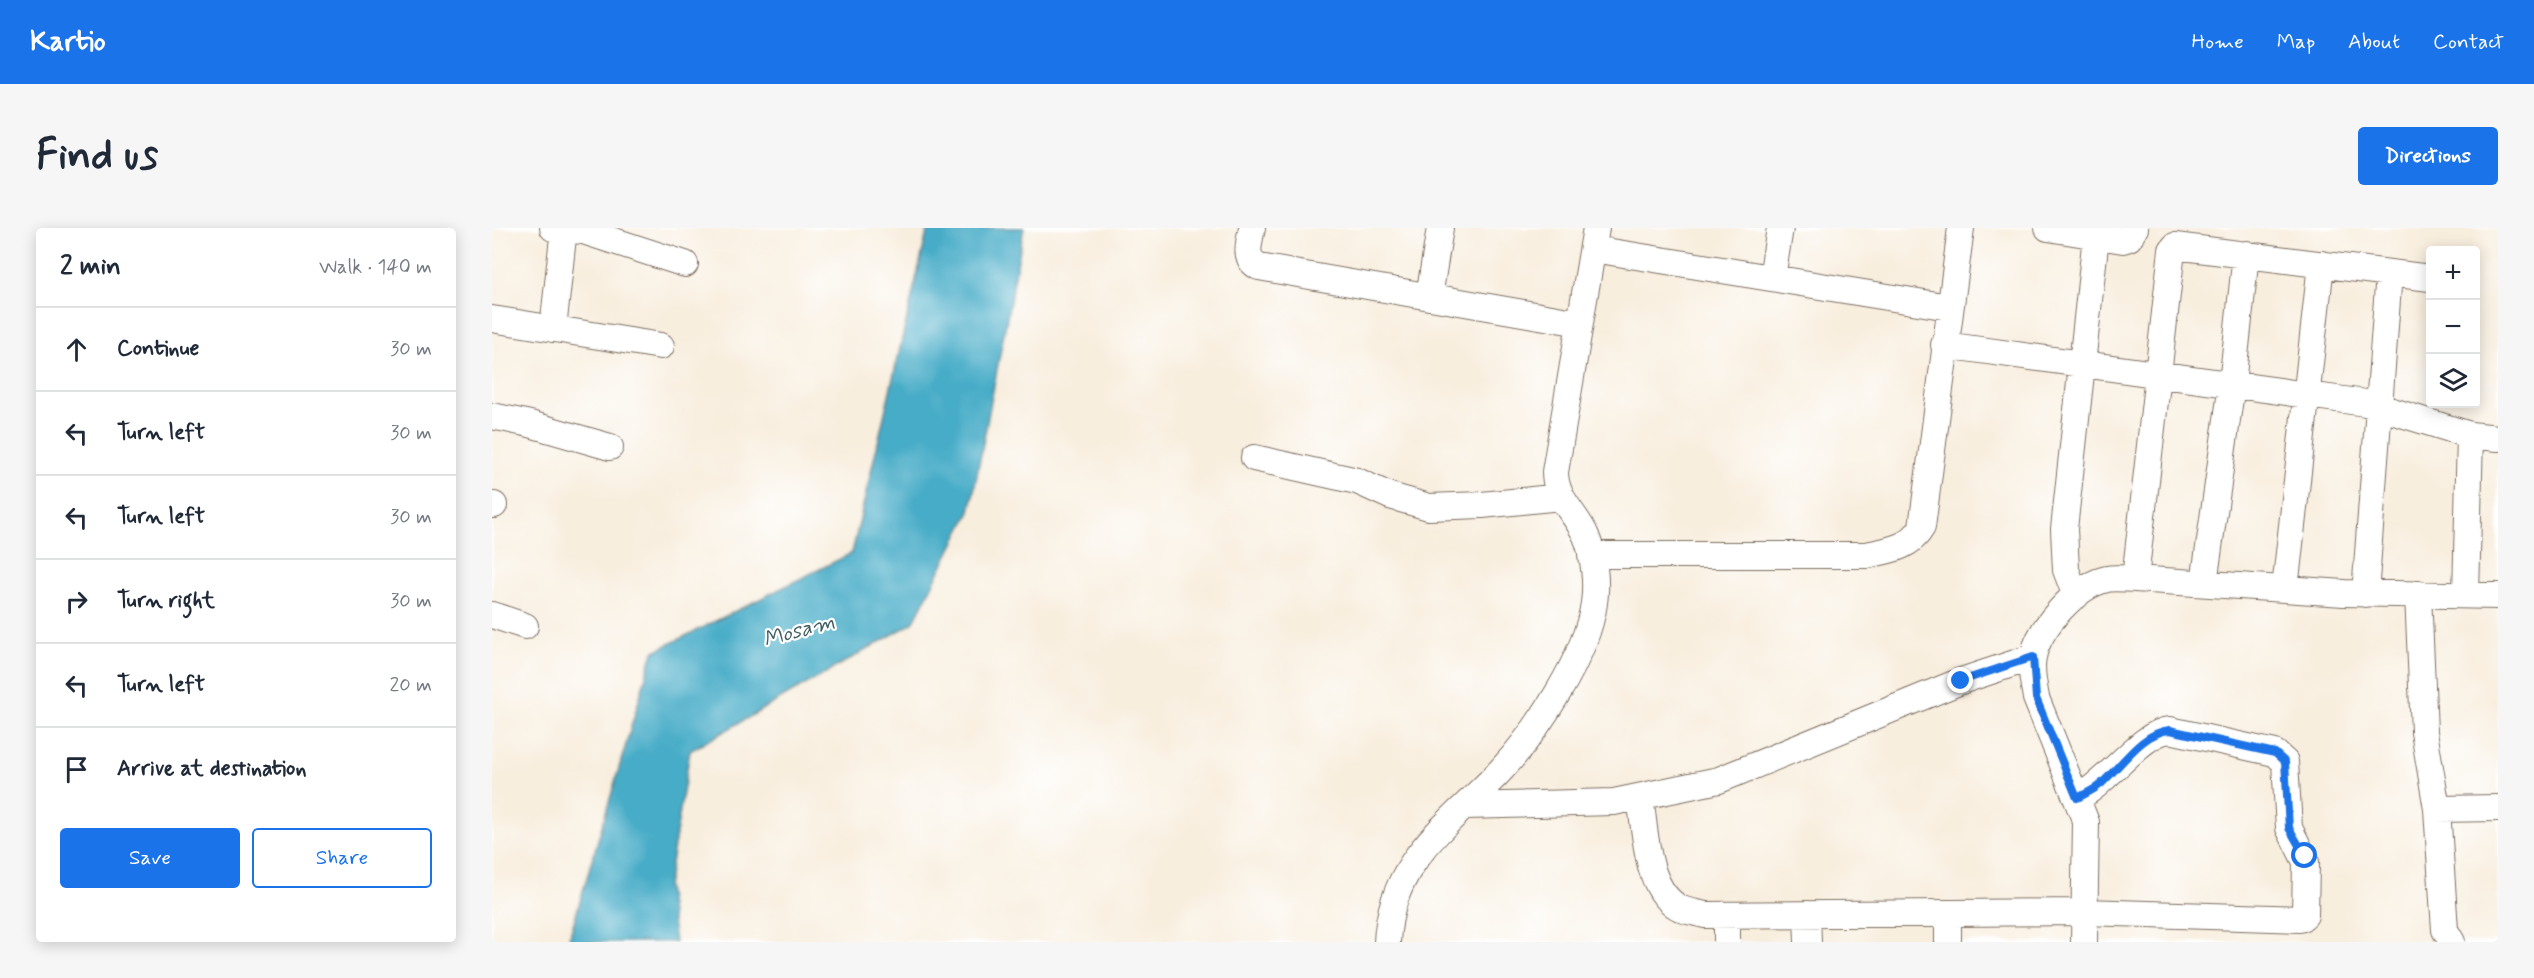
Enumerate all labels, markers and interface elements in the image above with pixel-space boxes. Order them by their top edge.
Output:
text: Kartio [30,24,106,61]
text: Home [2192,28,2244,56]
text: Map [2277,28,2315,56]
text: About [2348,28,2400,56]
text: Contact [2433,28,2504,56]
button: Directions [2358,127,2498,185]
text: Find us [36,129,158,184]
map controls [2426,246,2480,408]
button: + [2426,246,2480,300]
text: 2 min [60,250,121,284]
text: Walk · 140 m [319,254,432,281]
button: − [2426,300,2480,354]
icon: ahead [60,333,93,366]
text: Continue [117,335,199,363]
text: 30 m [390,336,432,363]
button: layers [2426,354,2480,408]
icon: left [60,417,93,450]
text: Turn left [117,419,205,447]
text: 30 m [390,420,432,447]
icon: left [60,501,93,534]
text: Turn left [117,503,205,531]
text: 30 m [390,504,432,531]
icon: right [60,585,93,618]
text: Turn right [117,587,215,615]
text: 30 m [390,588,432,615]
water label: Mosam [760,607,838,655]
route end [1947,667,1973,693]
icon: left [60,669,93,702]
text: Turn left [117,671,205,699]
text: 20 m [389,672,432,699]
icon: arrive [60,753,93,786]
text: Arrive at destination [117,755,307,783]
button: Save [60,828,240,888]
button: Share [252,828,432,888]
route start [2291,842,2317,868]

